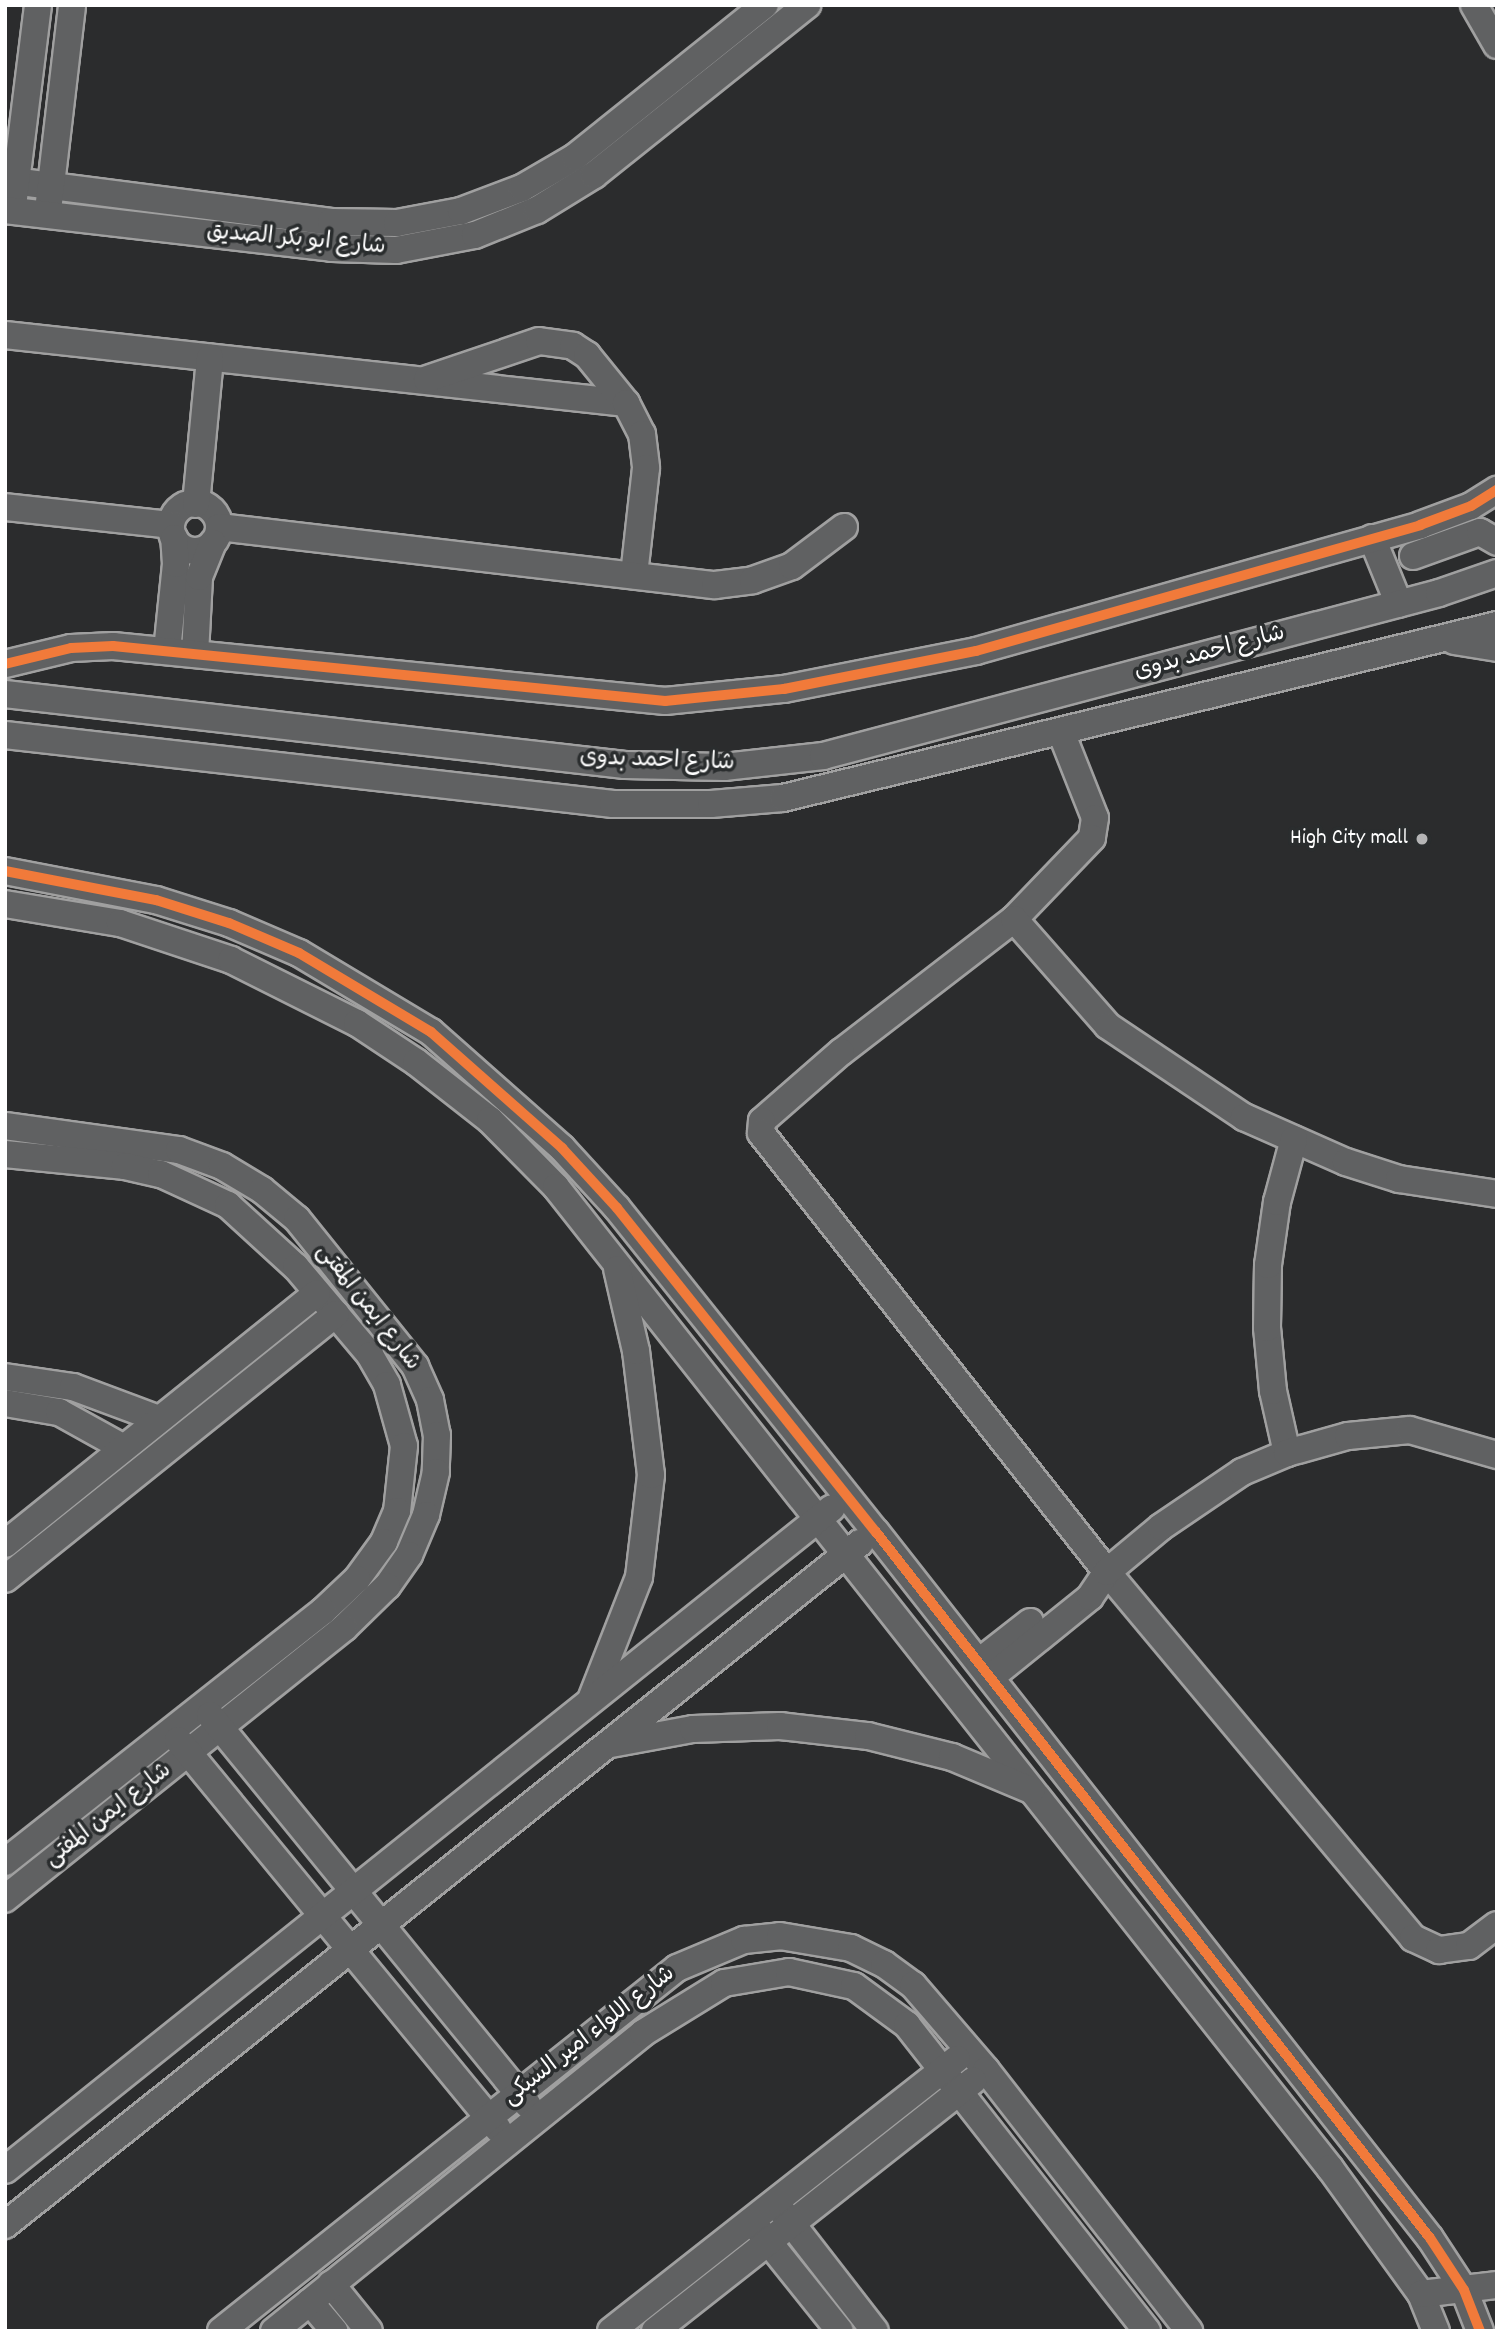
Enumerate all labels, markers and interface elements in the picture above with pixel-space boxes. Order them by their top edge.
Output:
street label: شارع ابو بكر الصديق [205,219,387,263]
street label: شارع احمد بدوى [1132,621,1288,687]
street label: شارع احمد بدوى [579,746,735,778]
place label: High City mall [1290,825,1408,853]
marker: High City mall [1414,831,1430,847]
street label: شارع ايمن المفتى [309,1239,425,1377]
street label: شارع ايمن المفتى [40,1758,178,1874]
street label: شارع اللواء امير السبكى [499,1961,681,2113]

